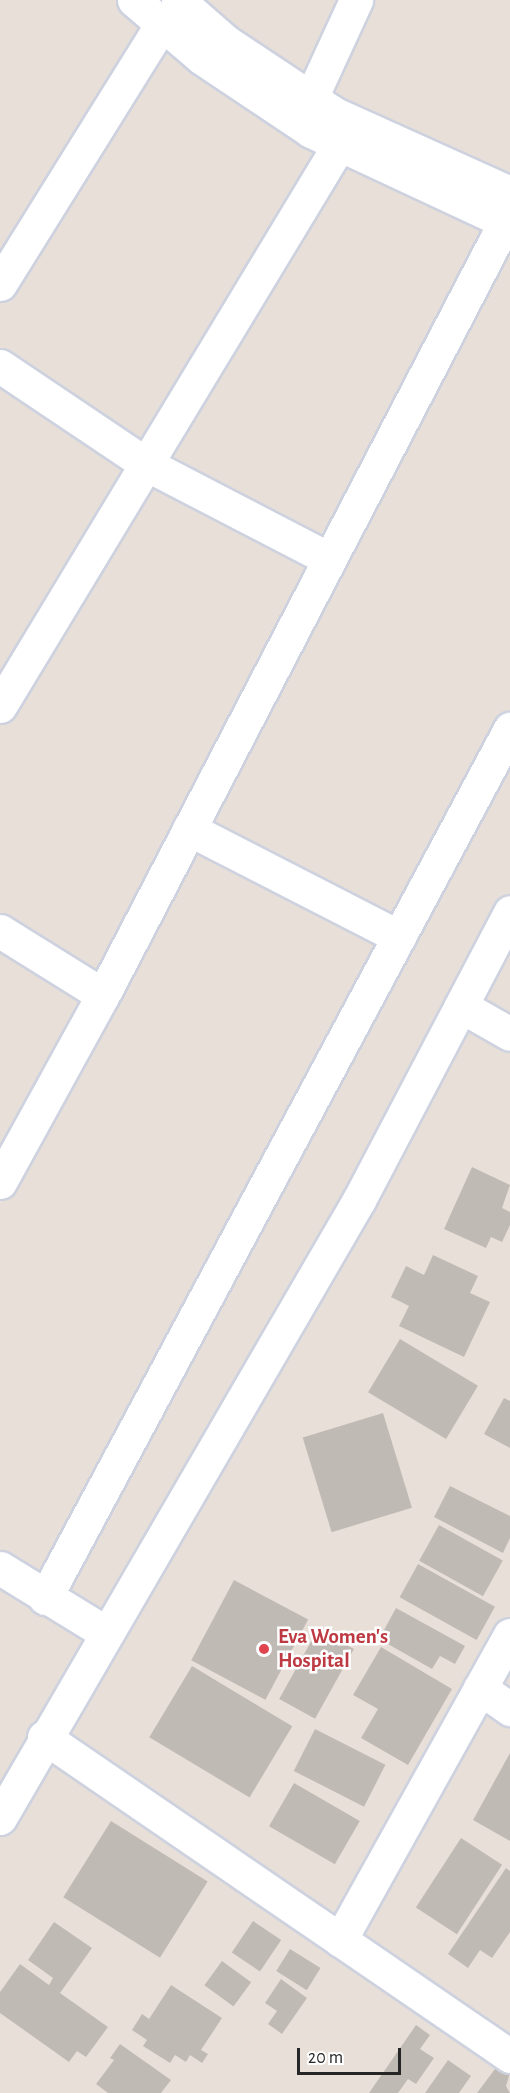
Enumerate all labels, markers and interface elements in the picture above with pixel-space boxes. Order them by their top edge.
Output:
place label: Eva Women's Hospital [278,1624,388,1674]
marker: Eva Women's Hospital [255,1640,273,1658]
scale bar [300,2036,404,2074]
text: 20 m [308,2049,343,2067]

